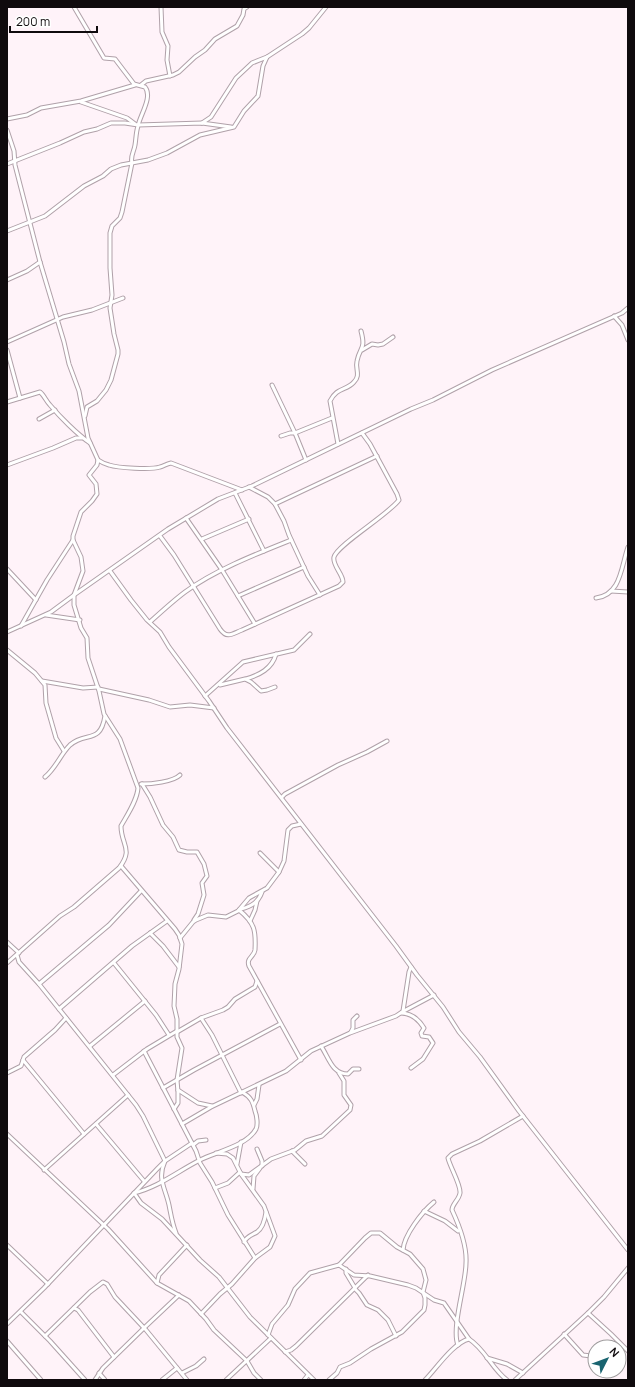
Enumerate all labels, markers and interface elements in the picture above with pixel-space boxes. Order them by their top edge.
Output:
scale bar [10,8,97,34]
text: 200 m [16,13,50,30]
north arrow [587,1339,627,1379]
text: N [607,1344,623,1360]

